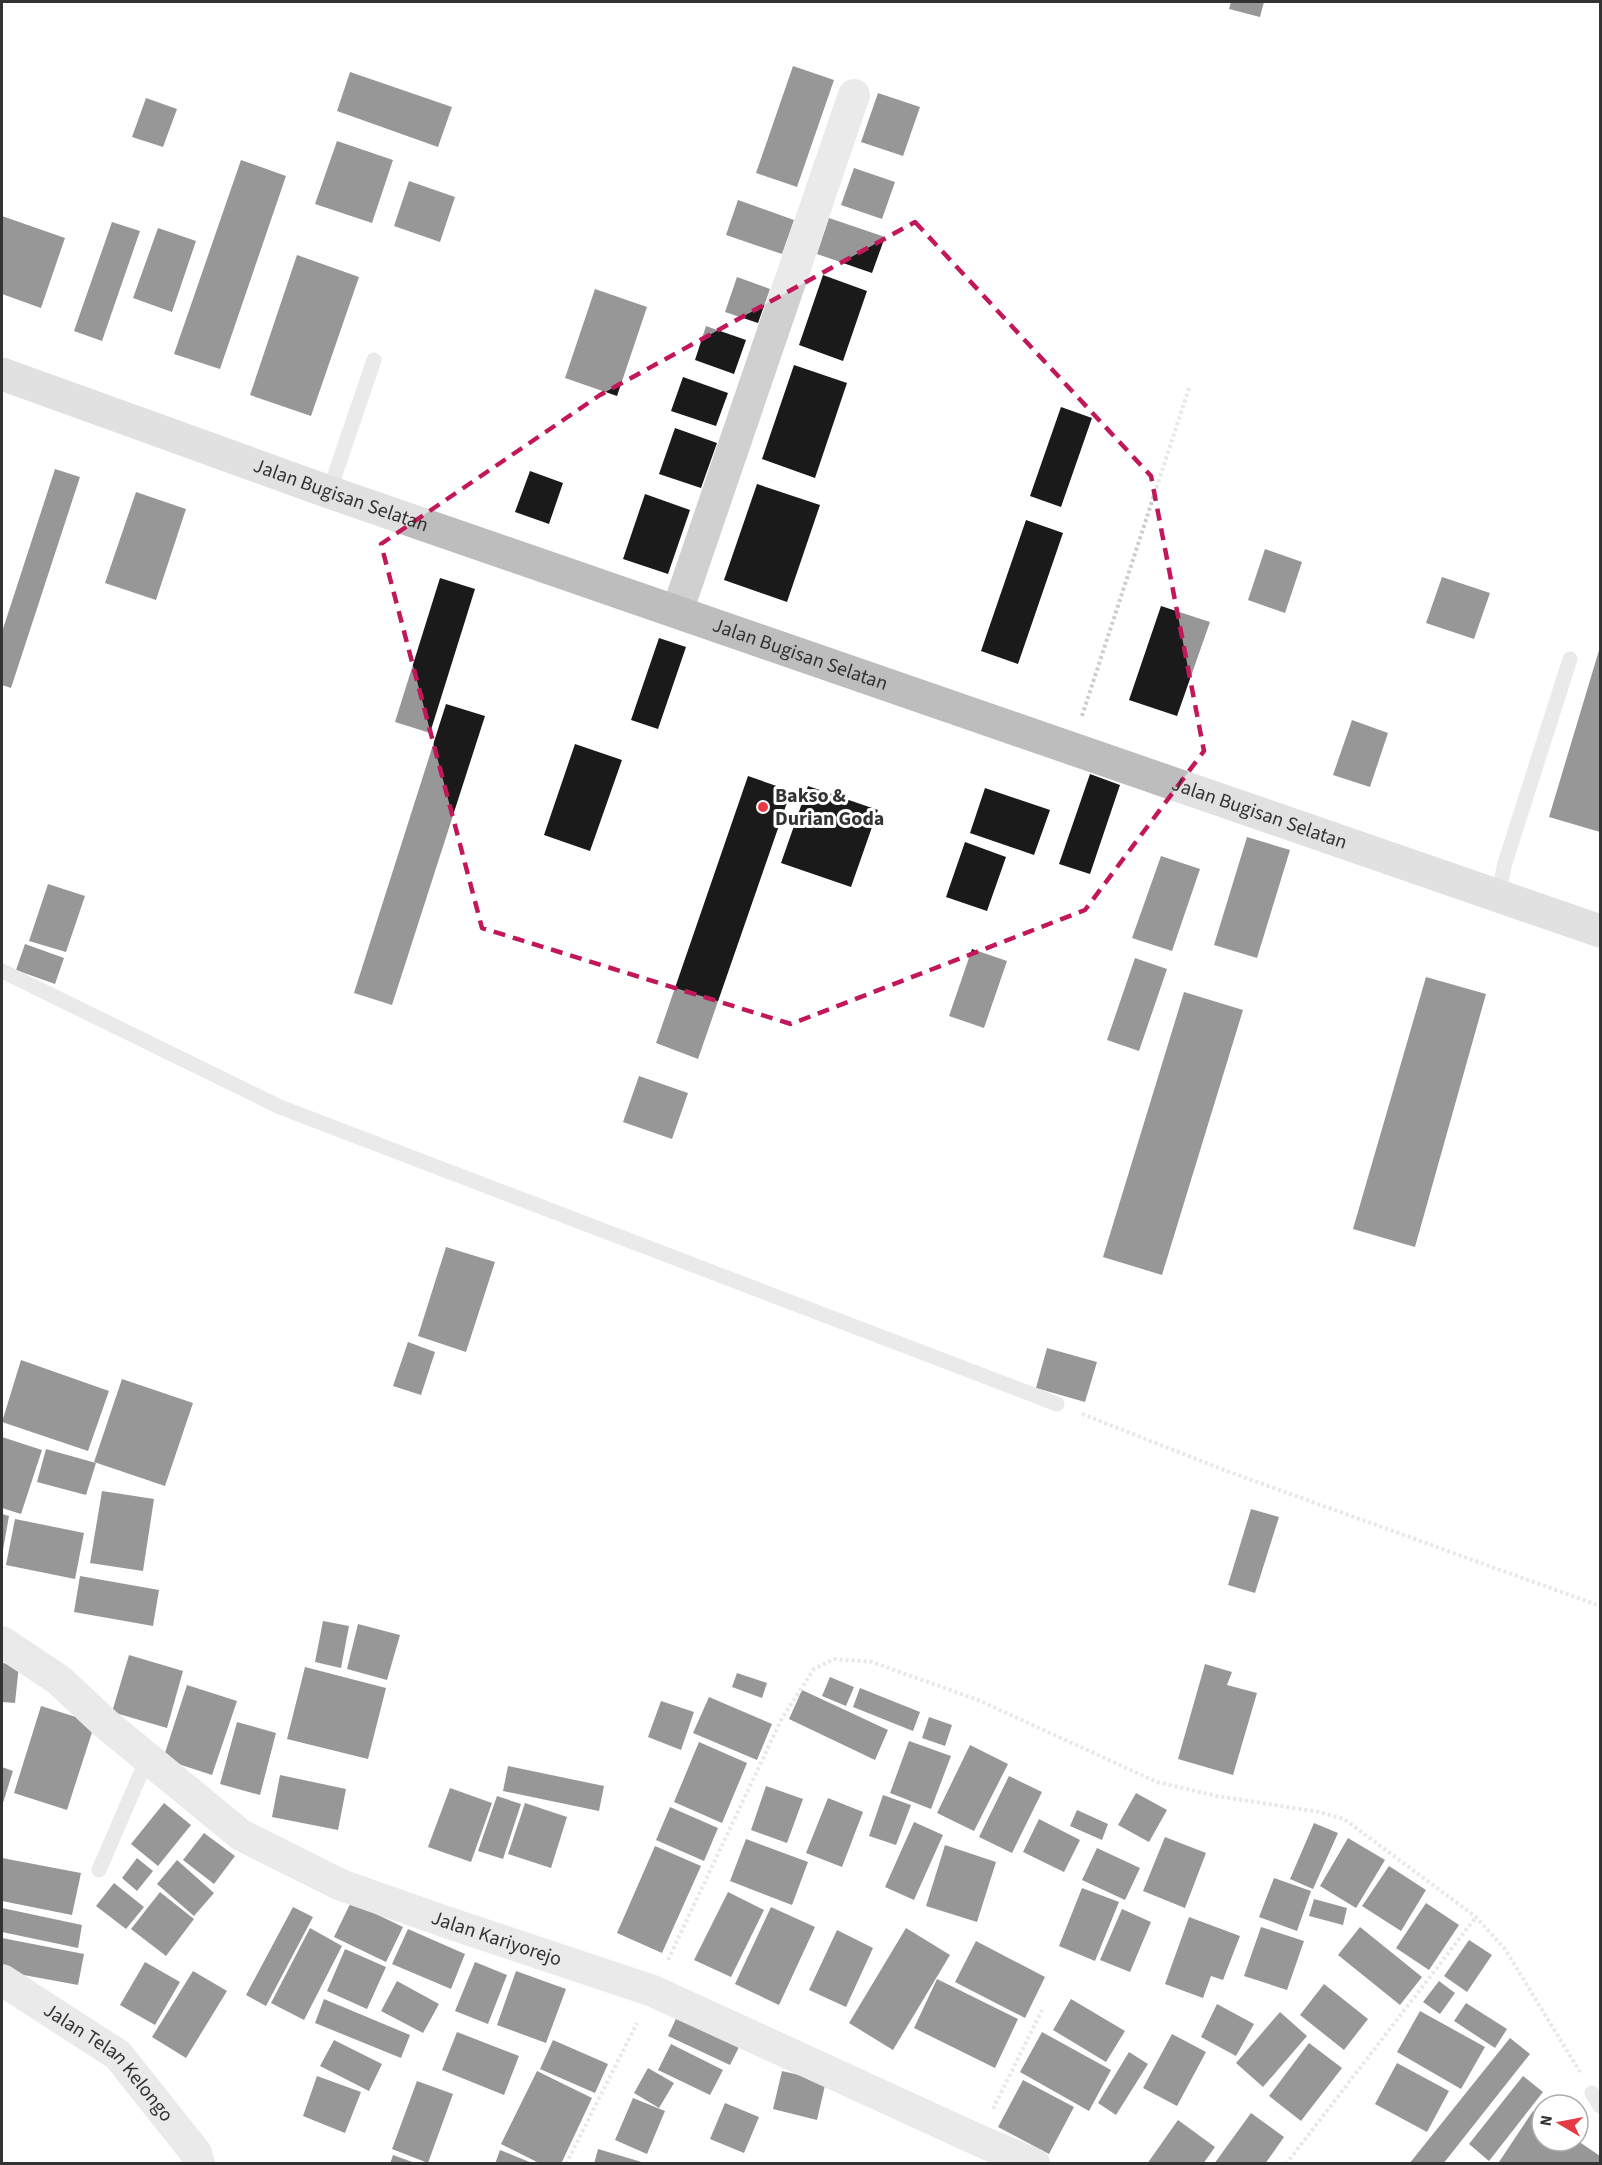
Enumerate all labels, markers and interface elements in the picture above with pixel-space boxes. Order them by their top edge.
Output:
street label: Jalan Bugisan Selatan [249,452,432,539]
street label: Jalan Bugisan Selatan [709,611,892,698]
street label: Jalan Bugisan Selatan [1168,770,1351,857]
place label: Bakso & Durian Goda [775,782,884,833]
marker: Bakso & Durian Goda [756,800,770,814]
street label: Jalan Kariyorejo [427,1904,565,1974]
street label: Jalan Telan Kelongo [38,1996,180,2128]
north arrow [1530,2093,1590,2153]
text: N [1534,2113,1558,2128]

